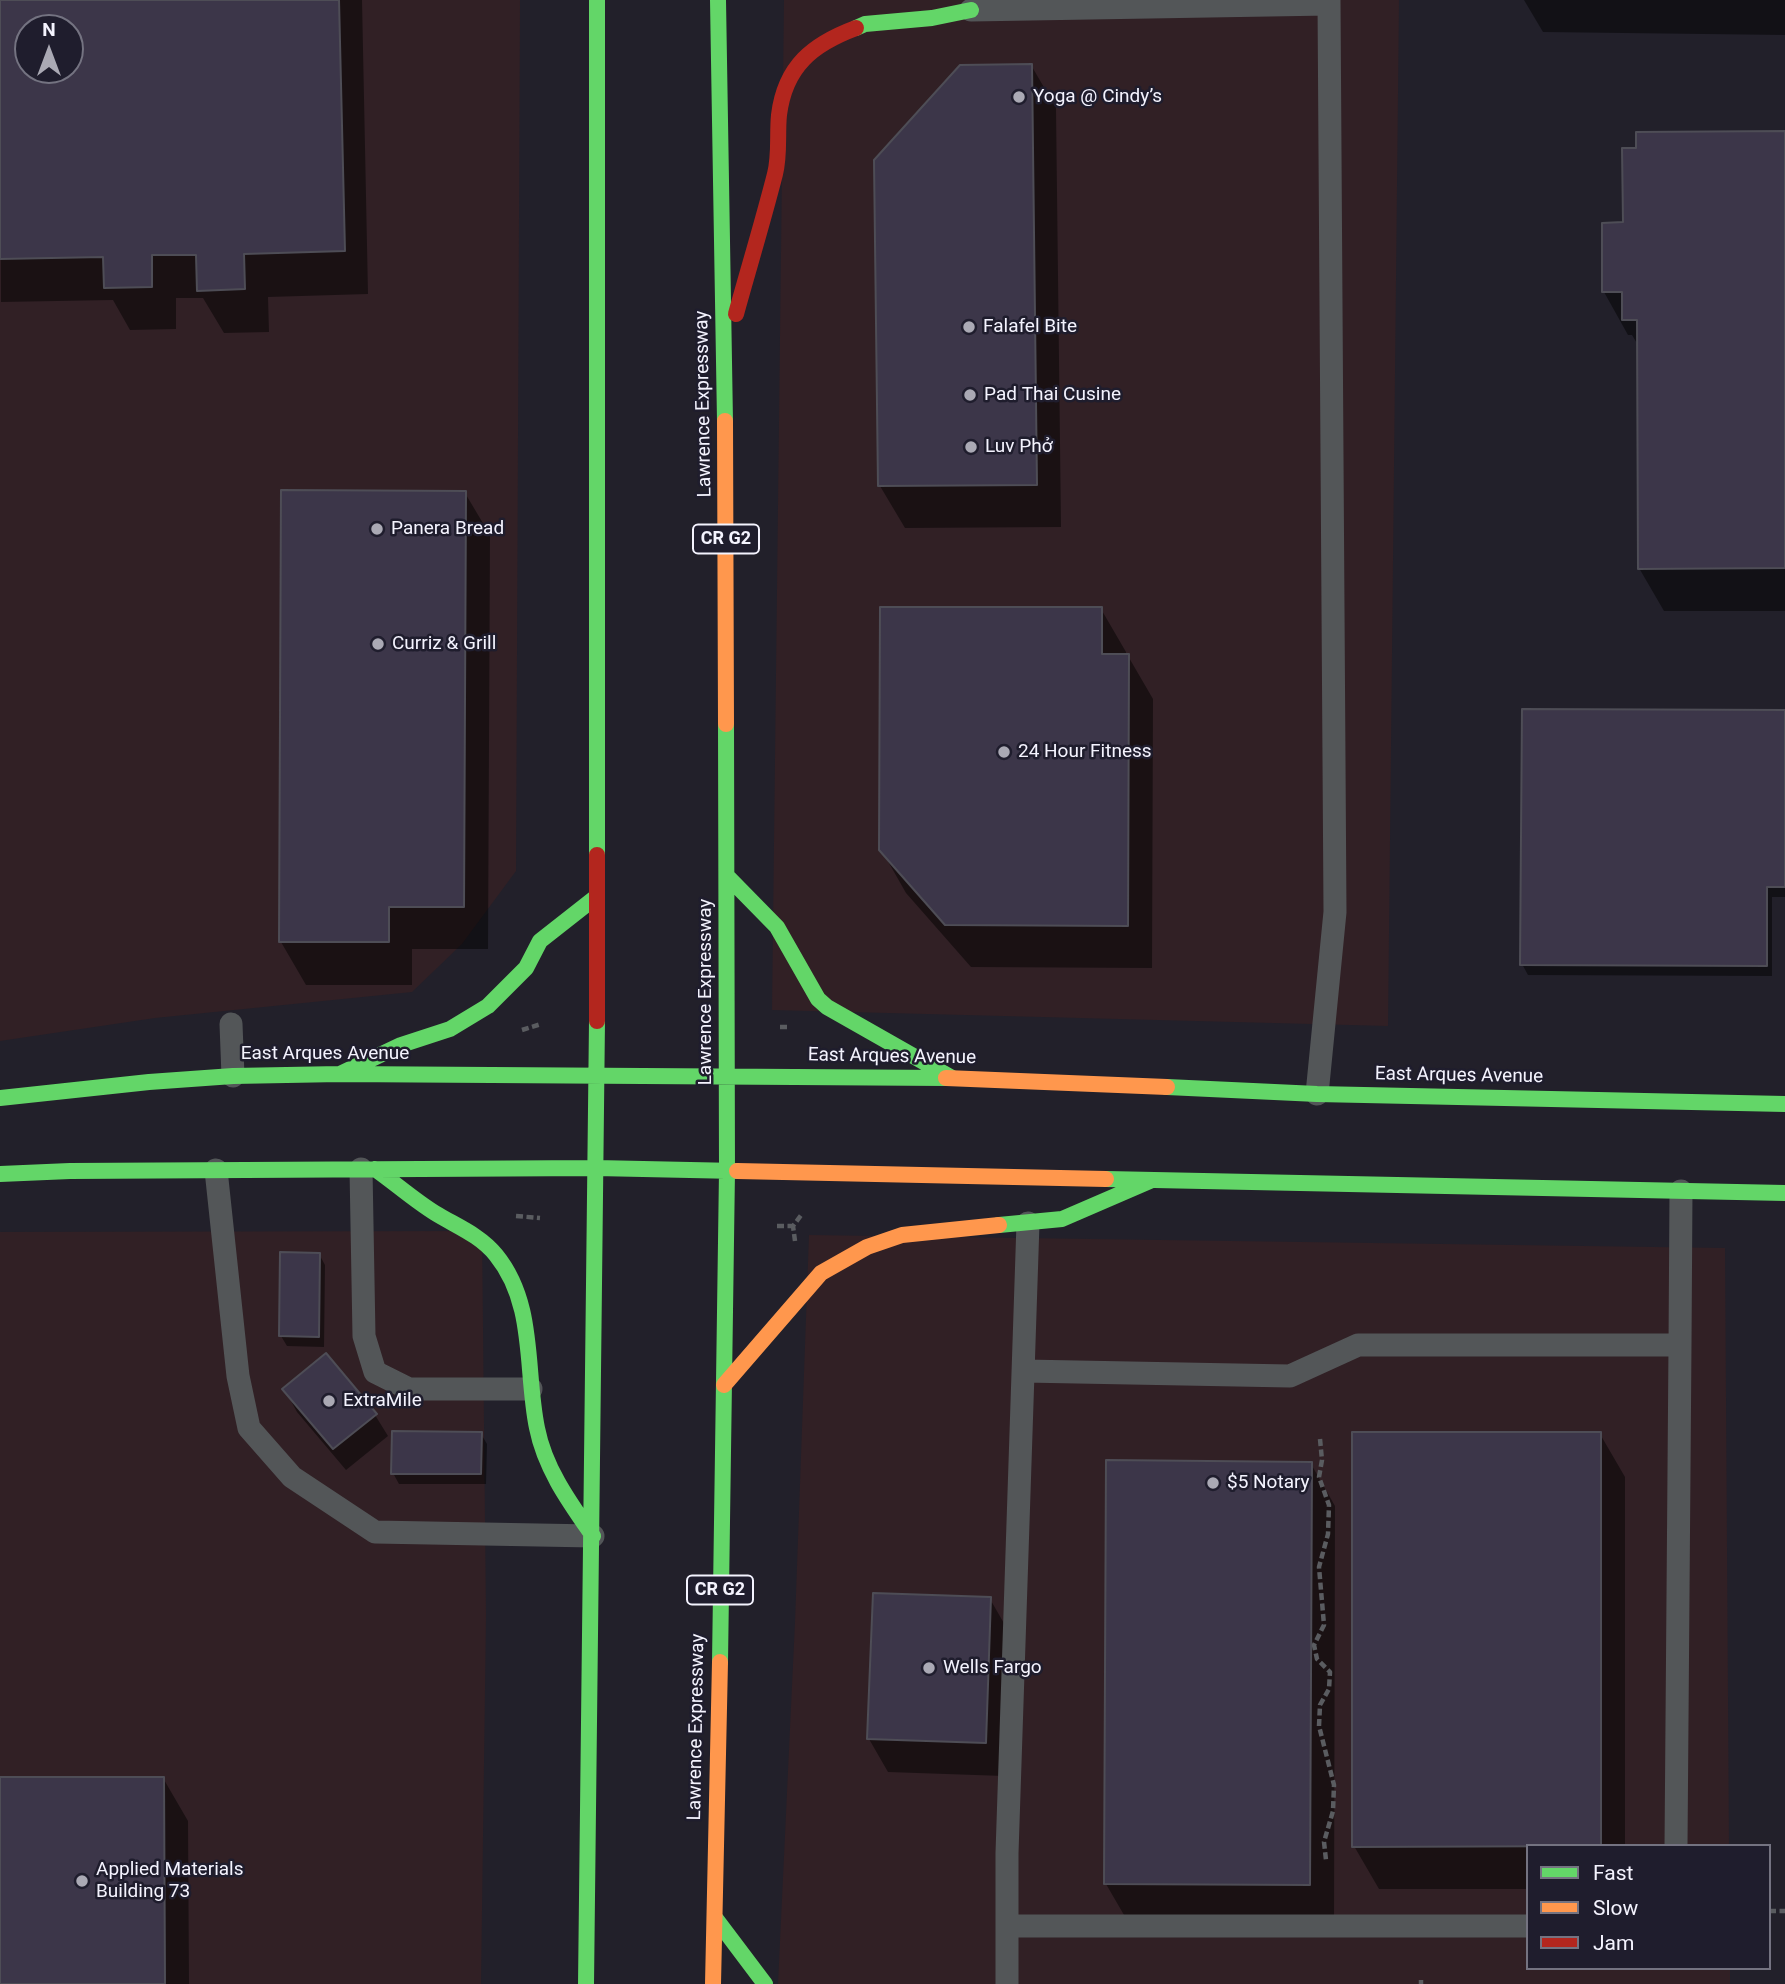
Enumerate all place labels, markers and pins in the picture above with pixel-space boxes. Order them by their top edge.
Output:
place label: Yoga @ Cindy’s [1033,86,1162,108]
marker: Yoga @ Cindy’s [1011,89,1027,105]
place label: Falafel Bite [983,316,1077,338]
marker: Falafel Bite [961,319,977,335]
place label: Pad Thai Cusine [984,384,1121,406]
marker: Pad Thai Cusine [962,387,978,403]
place label: Luv Phở [985,436,1053,458]
marker: Luv Phở [963,439,979,455]
place label: Panera Bread [391,518,504,540]
marker: Panera Bread [369,521,385,537]
place label: Curriz & Grill [392,633,496,655]
marker: Curriz & Grill [370,636,386,652]
place label: 24 Hour Fitness [1018,741,1152,763]
marker: 24 Hour Fitness [996,744,1012,760]
place label: ExtraMile [343,1390,422,1412]
marker: ExtraMile [321,1393,337,1409]
place label: $5 Notary [1227,1472,1310,1494]
marker: $5 Notary [1205,1475,1221,1491]
place label: Wells Fargo [943,1657,1042,1679]
marker: Wells Fargo [921,1660,937,1676]
place label: Applied Materials Building 73 [96,1859,244,1903]
marker: Applied Materials Building 73 [74,1873,90,1889]

